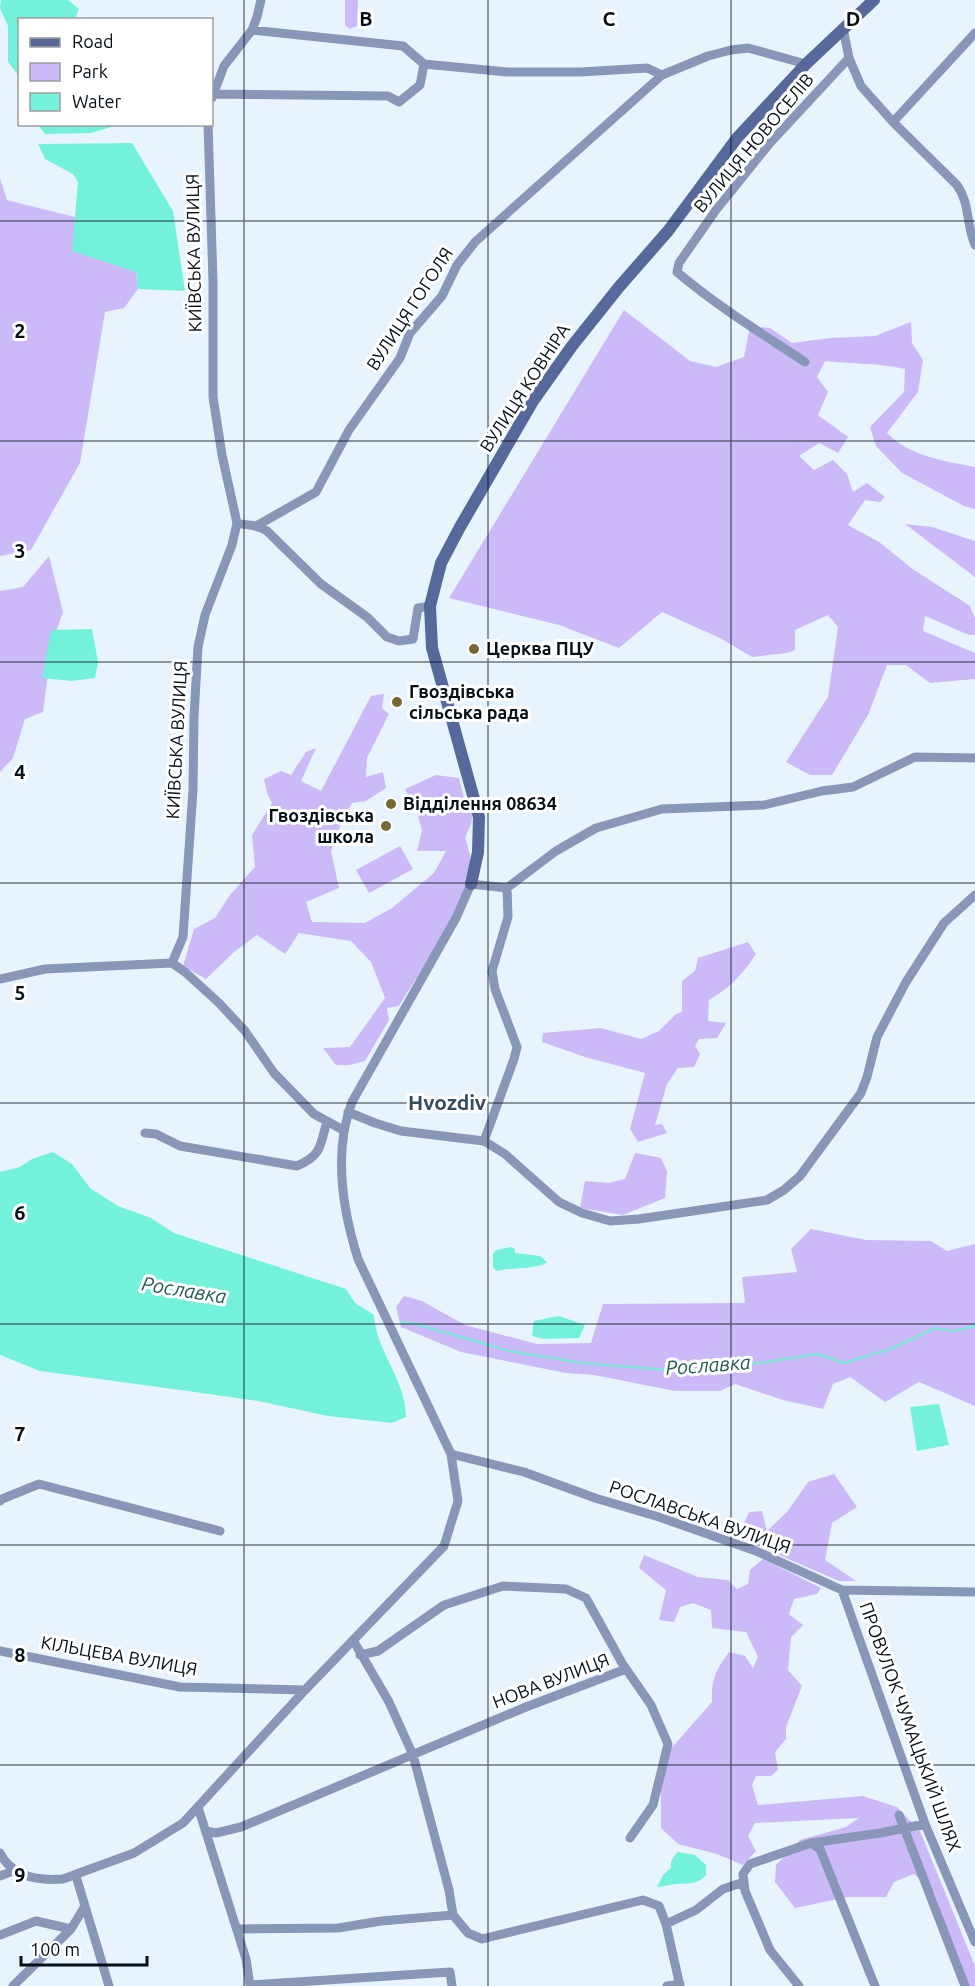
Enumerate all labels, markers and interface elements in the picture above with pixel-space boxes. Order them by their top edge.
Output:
text: B [359,7,373,30]
text: C [603,7,616,30]
text: D [846,7,860,30]
legend [18,18,213,126]
text: Road [72,31,114,51]
text: Park [72,61,108,81]
street label: ВУЛИЦЯ НОВОСЕЛІВ [689,69,817,216]
text: Water [72,91,122,111]
street label: КИЇВСЬКА ВУЛИЦЯ [182,174,204,333]
street label: ВУЛИЦЯ ГОГОЛЯ [362,243,456,374]
text: 2 [14,319,26,342]
street label: ВУЛИЦЯ КОВНІРА [475,319,573,455]
text: 3 [14,539,26,562]
place label: Церква ПЦУ [486,638,595,658]
marker: Церква ПЦУ [467,642,481,656]
street label: КИЇВСЬКА ВУЛИЦЯ [162,660,190,820]
place label: Гвоздівська сільська рада [409,681,529,722]
marker: Гвоздівська сільська рада [390,695,404,709]
text: 4 [14,760,26,783]
place label: Відділення 08634 [403,793,557,813]
marker: Відділення 08634 [384,797,398,811]
place label: Гвоздівська школа [269,805,374,846]
marker: Гвоздівська школа [379,819,393,833]
text: 5 [14,981,26,1004]
district label: Hvozdiv [408,1090,486,1114]
text: 6 [14,1201,26,1224]
water label: Рославка [140,1271,228,1308]
water label: Рославка [665,1350,752,1379]
text: 7 [14,1422,26,1445]
street label: РОСЛАВСЬКА ВУЛИЦЯ [607,1476,794,1557]
street label: ПРОВУЛОК ЧУМАЦЬКИЙ ШЛЯХ [856,1599,966,1854]
street label: КІЛЬЦЕВА ВУЛИЦЯ [39,1631,199,1679]
text: 8 [14,1643,26,1666]
street label: НОВА ВУЛИЦЯ [489,1649,612,1712]
text: 9 [14,1863,26,1886]
scale bar [21,1929,147,1967]
text: 100 m [30,1939,80,1959]

